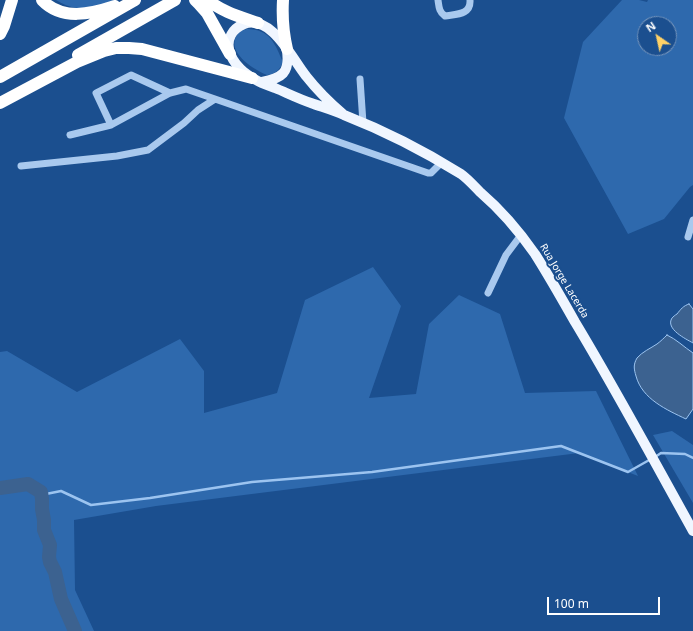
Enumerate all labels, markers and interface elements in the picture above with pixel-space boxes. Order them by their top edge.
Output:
north arrow [637,16,677,56]
text: N [643,18,658,35]
street label: Rua Jorge Lacerda [537,242,591,320]
scale bar [549,589,662,615]
text: 100 m [554,595,589,612]

